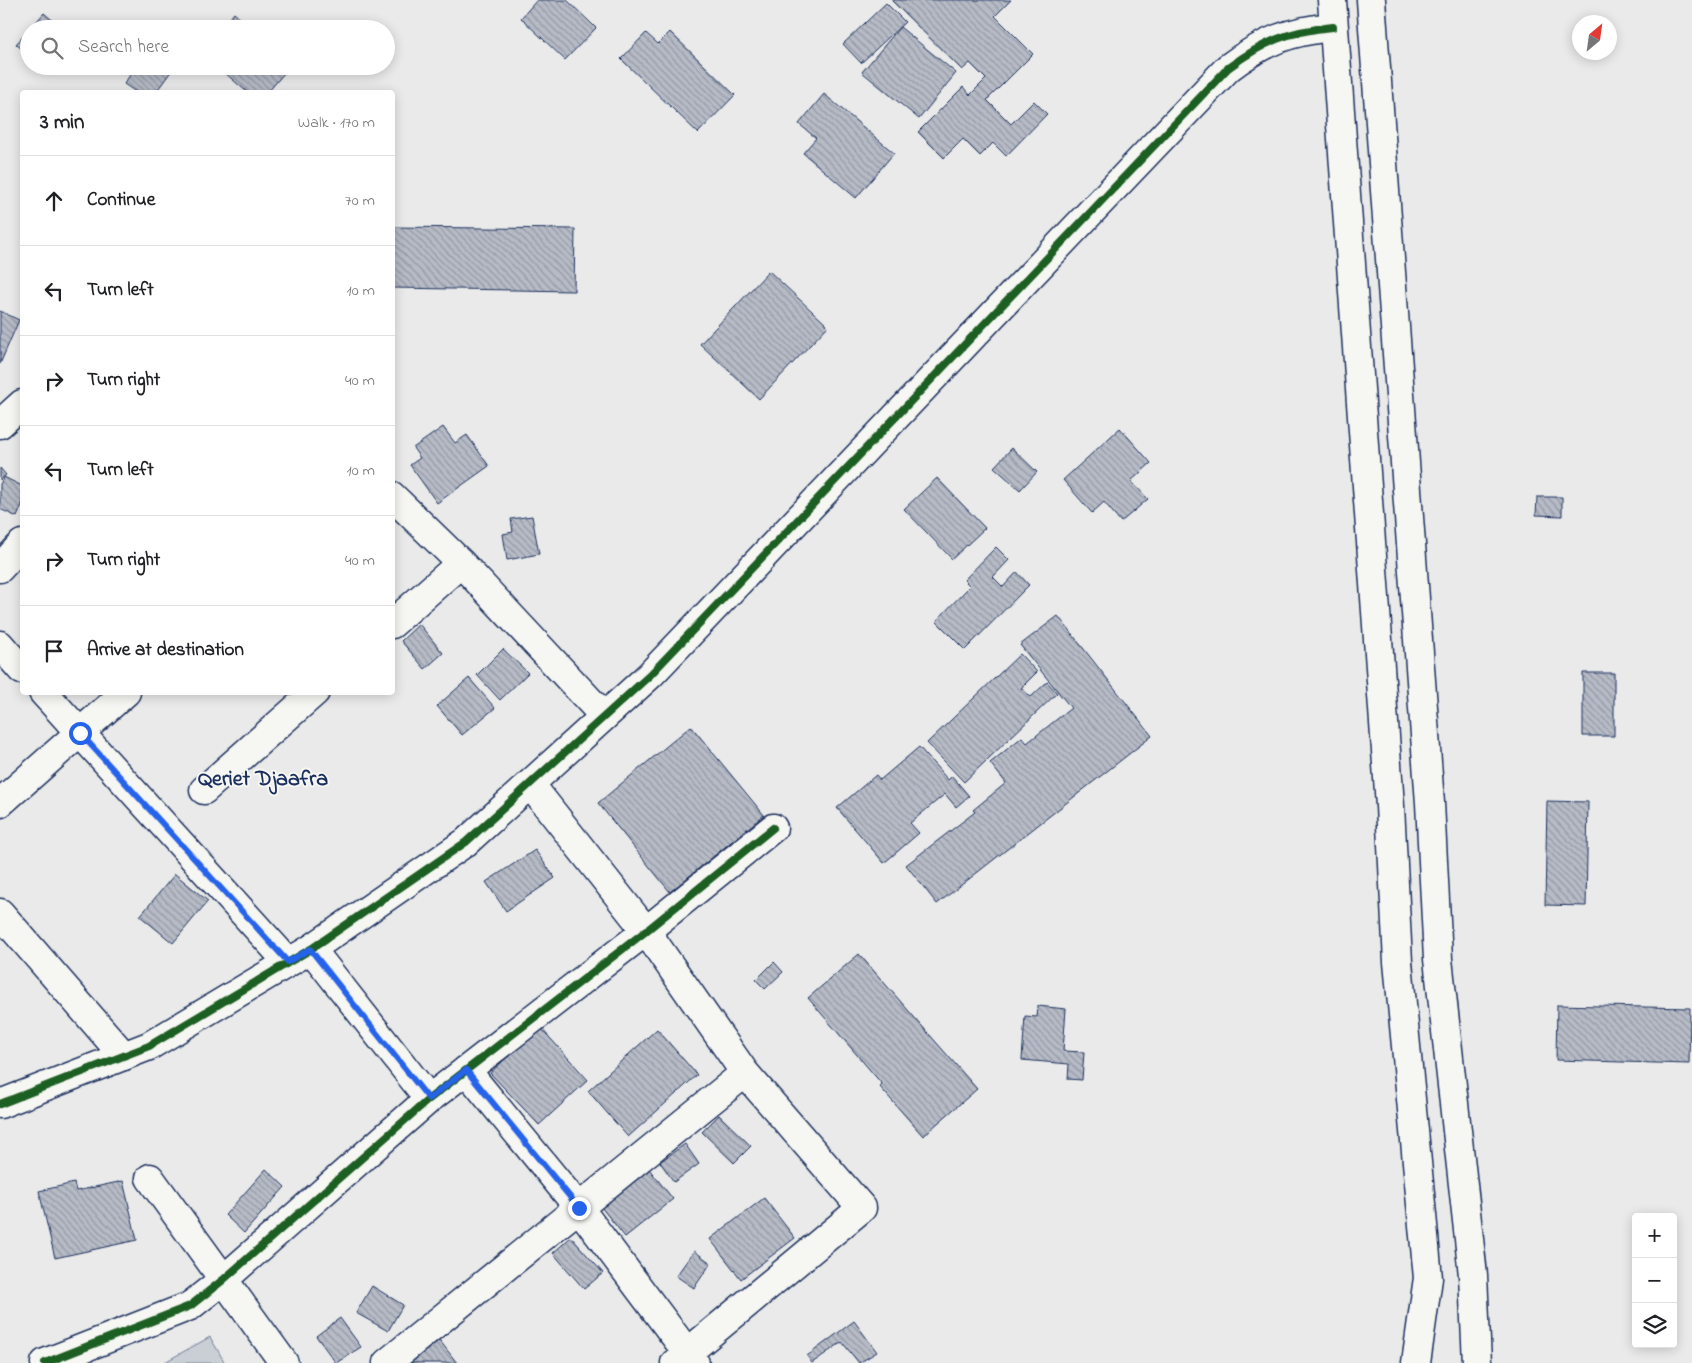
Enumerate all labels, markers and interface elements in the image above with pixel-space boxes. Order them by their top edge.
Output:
north arrow [1572,15,1617,60]
search box [20,20,395,75]
icon: search [38,34,66,62]
text: Search here [78,34,169,61]
text: 3 min [40,108,84,138]
text: Walk · 170 m [298,111,375,135]
icon: ahead [40,187,68,215]
text: Continue [87,187,155,214]
text: 70 m [345,189,375,213]
icon: left [40,277,68,305]
text: Turn left [87,277,154,304]
text: 10 m [347,279,375,303]
icon: right [40,367,68,395]
text: Turn right [87,367,160,394]
text: 40 m [345,369,375,393]
icon: left [40,457,68,485]
text: Turn left [87,457,154,484]
text: 10 m [347,459,375,483]
icon: right [40,547,68,575]
text: Turn right [87,547,160,574]
text: 40 m [345,549,375,573]
icon: arrive [40,637,68,665]
text: Arrive at destination [87,637,244,664]
route start [69,722,92,745]
district label: Qeriet Djaafra [198,764,328,796]
route end [568,1197,591,1220]
map controls [1632,1213,1677,1348]
button: + [1632,1213,1677,1258]
button: − [1632,1258,1677,1303]
button: layers [1632,1303,1677,1348]

